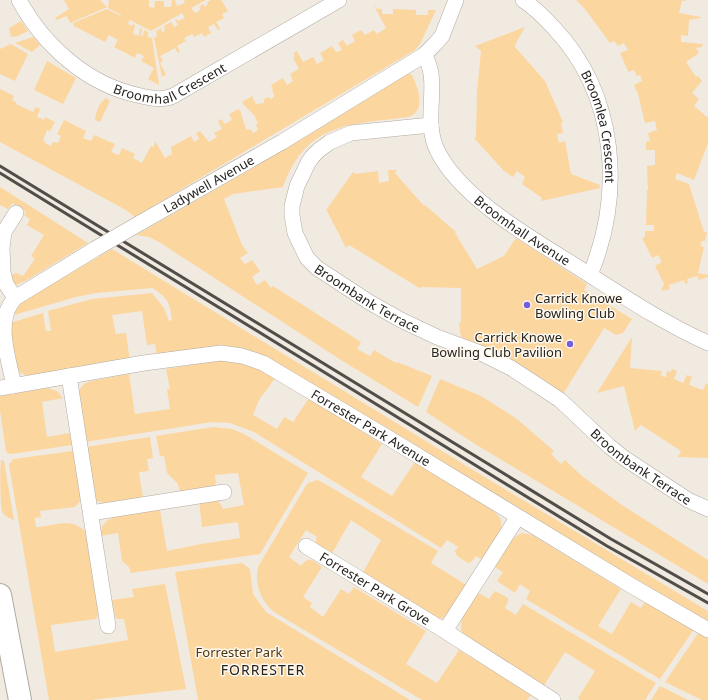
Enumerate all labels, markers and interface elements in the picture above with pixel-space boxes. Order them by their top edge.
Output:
street label: Broomhall Crescent [111,58,229,108]
street label: Broomlea Crescent [577,67,619,184]
street label: Ladywell Avenue [160,151,257,217]
street label: Broomhall Avenue [470,191,574,269]
street label: Broombank Terrace [311,260,423,337]
place label: Carrick Knowe Bowling Club [535,289,622,322]
marker: Carrick Knowe Bowling Club [522,300,532,310]
place label: Carrick Knowe Bowling Club Pavilion [431,328,562,361]
marker: Carrick Knowe Bowling Club Pavilion [565,339,575,349]
street label: Forrester Park Avenue [308,385,434,470]
street label: Broombank Terrace [587,424,695,509]
street label: Forrester Park Grove [316,548,434,629]
park label: Forrester Park [196,643,282,661]
district label: FORRESTER [221,660,305,679]

